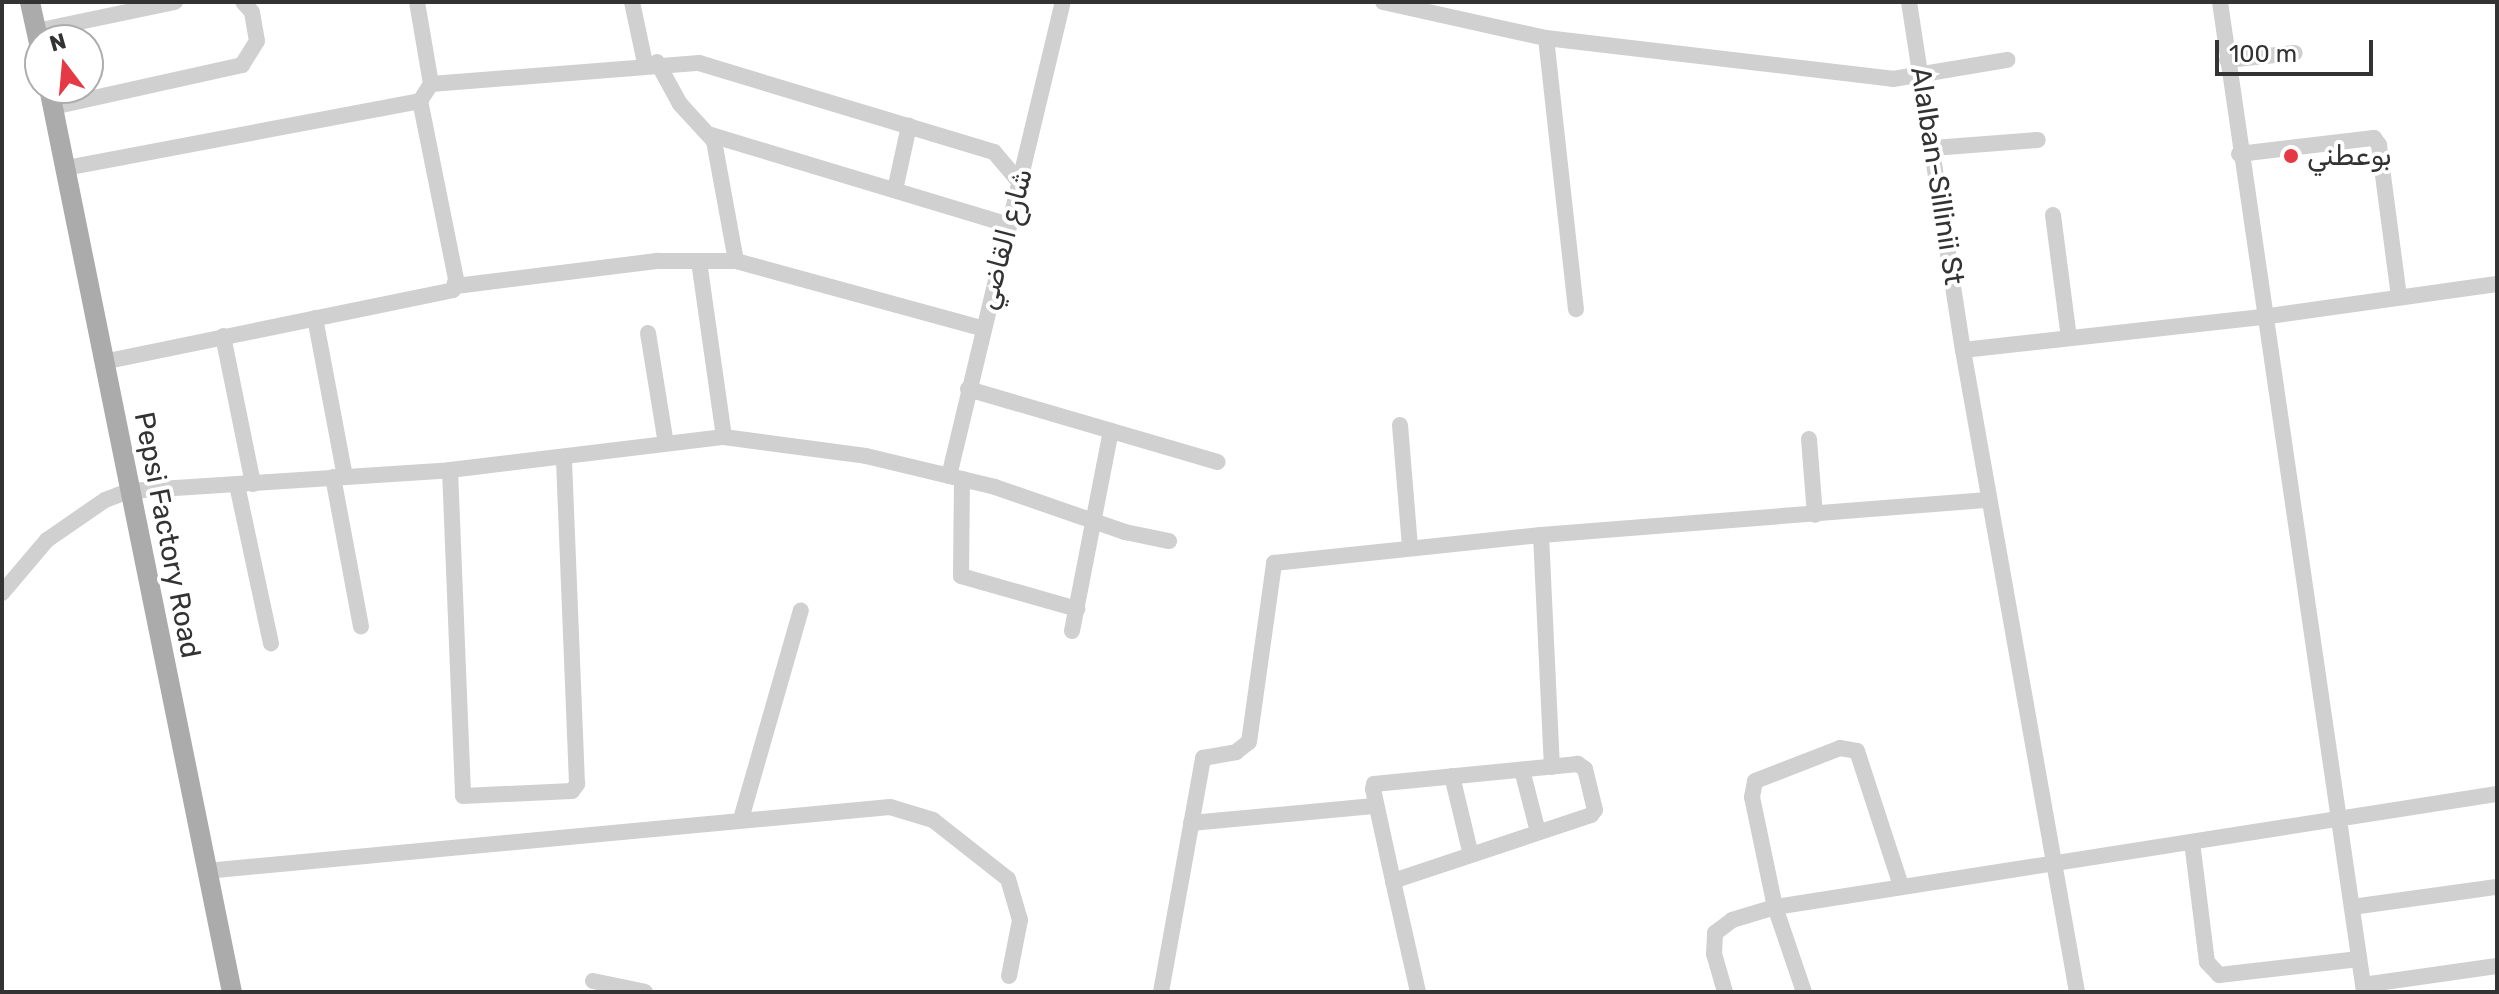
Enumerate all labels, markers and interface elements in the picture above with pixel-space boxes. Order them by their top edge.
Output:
north arrow [24,24,104,104]
scale bar [2219,24,2377,74]
text: N [46,27,69,58]
text: 100 m [2229,40,2297,68]
street label: Alalban-Sillinii St [1903,65,1971,287]
place label: بوعطني [2307,139,2392,173]
marker: بوعطني [2282,147,2300,165]
street label: شارع القاضي [970,165,1040,313]
street label: Pepsi Factory Road [127,409,207,661]

